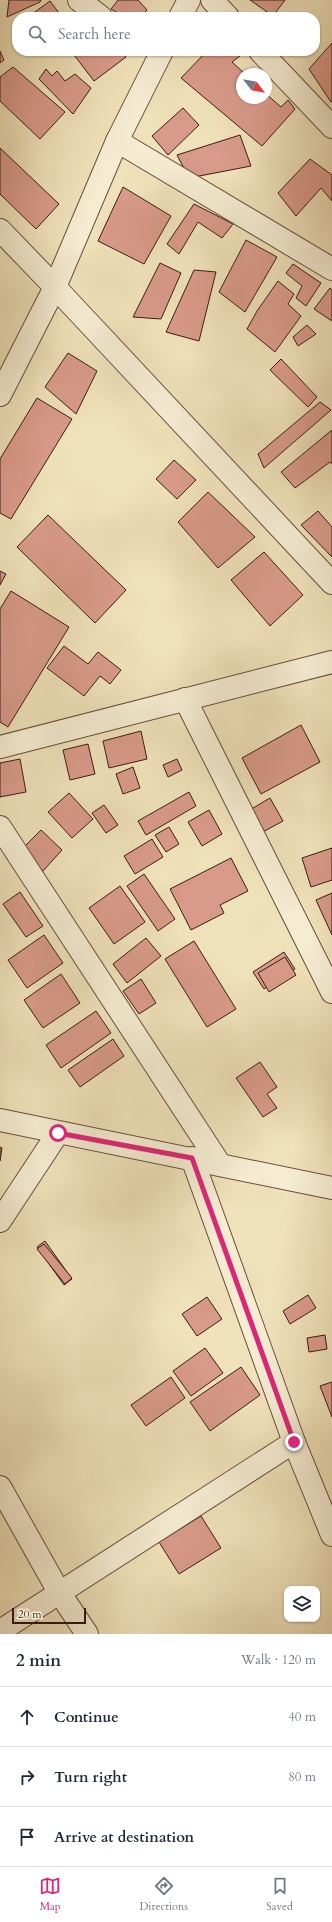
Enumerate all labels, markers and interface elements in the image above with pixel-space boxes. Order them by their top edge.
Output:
search box [12,12,320,56]
icon: search [26,23,48,45]
text: Search here [58,24,131,44]
north arrow [236,68,272,104]
route start [49,1124,67,1142]
route end [285,1433,303,1451]
map controls [284,1586,320,1622]
button: layers [284,1586,320,1622]
scale bar [12,1606,86,1625]
text: 20 m [18,1607,42,1622]
text: 2 min [16,1649,61,1672]
text: Walk · 120 m [241,1651,316,1669]
icon: ahead [16,1706,38,1728]
text: Continue [54,1707,119,1727]
text: 40 m [288,1708,316,1726]
icon: right [16,1766,38,1788]
text: Turn right [54,1767,127,1787]
text: 80 m [288,1768,316,1786]
icon: arrive [16,1826,38,1848]
text: Arrive at destination [54,1827,194,1847]
tab: Map [39,1875,61,1914]
tab: Directions [139,1875,188,1914]
tab: Saved [266,1875,293,1914]

